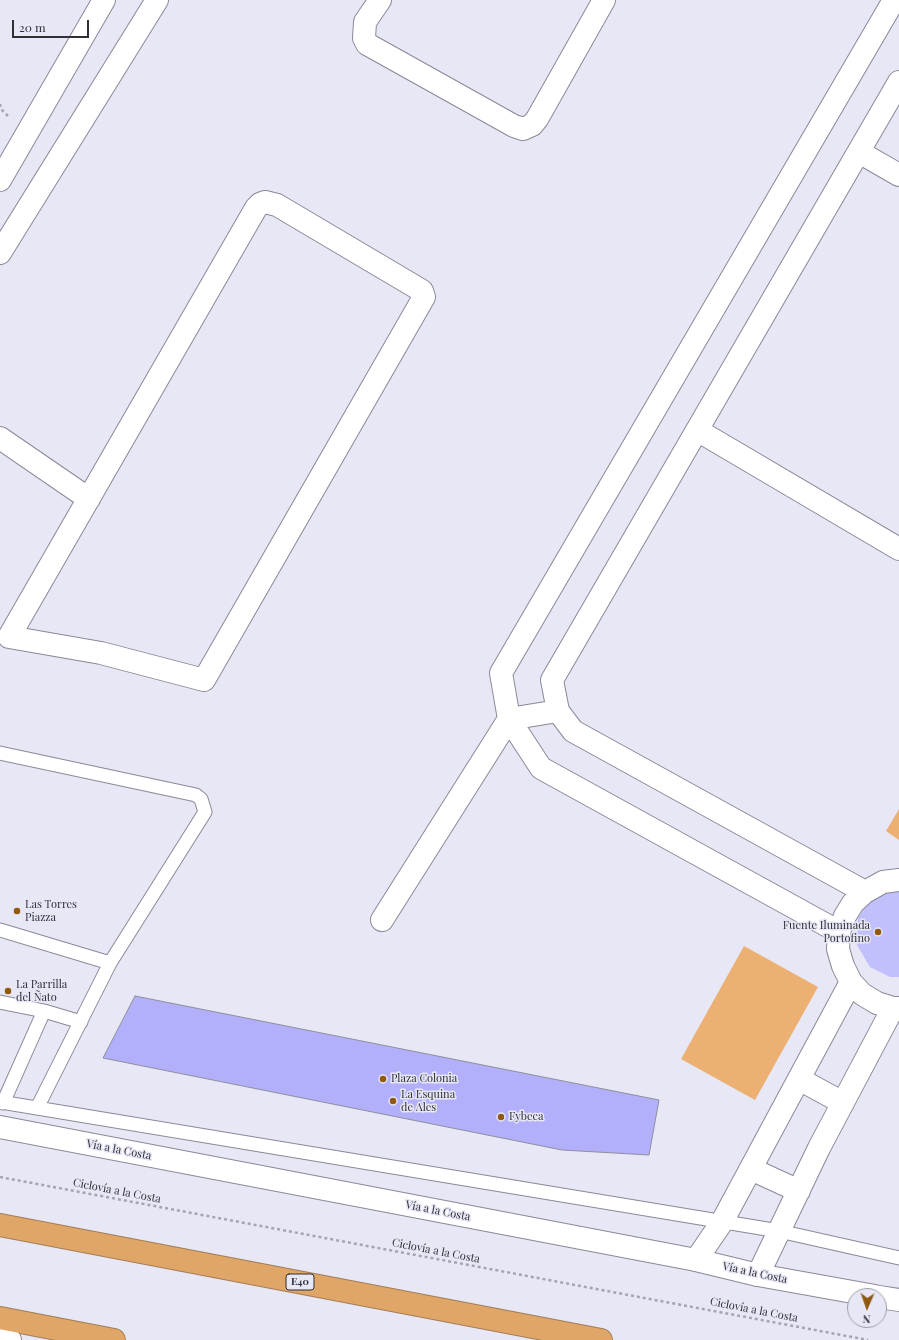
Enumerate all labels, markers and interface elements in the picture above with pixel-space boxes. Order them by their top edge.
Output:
scale bar [14,12,91,38]
text: 20 m [19,19,46,35]
place label: Las Torres Piazza [25,898,77,924]
marker: Las Torres Piazza [12,906,22,916]
place label: Fuente Iluminada Portofino [783,919,870,945]
marker: Fuente Iluminada Portofino [873,927,883,937]
place label: La Parrilla del Ñato [16,978,67,1004]
marker: La Parrilla del Ñato [3,986,13,996]
place label: Plaza Colonia [391,1072,457,1086]
marker: Plaza Colonia [378,1074,388,1084]
place label: La Esquina de Ales [401,1088,455,1114]
marker: La Esquina de Ales [388,1096,398,1106]
place label: Fybeca [509,1110,543,1124]
marker: Fybeca [496,1112,506,1122]
street label: Vía a la Costa [85,1137,153,1163]
street label: Ciclovía a la Costa [72,1176,162,1206]
street label: Vía a la Costa [404,1198,472,1224]
street label: Ciclovía a la Costa [391,1236,481,1266]
street label: Vía a la Costa [721,1260,789,1286]
road number: E40 [286,1274,314,1290]
north arrow [847,1288,887,1328]
street label: Ciclovía a la Costa [709,1295,799,1325]
text: N [862,1312,871,1327]

